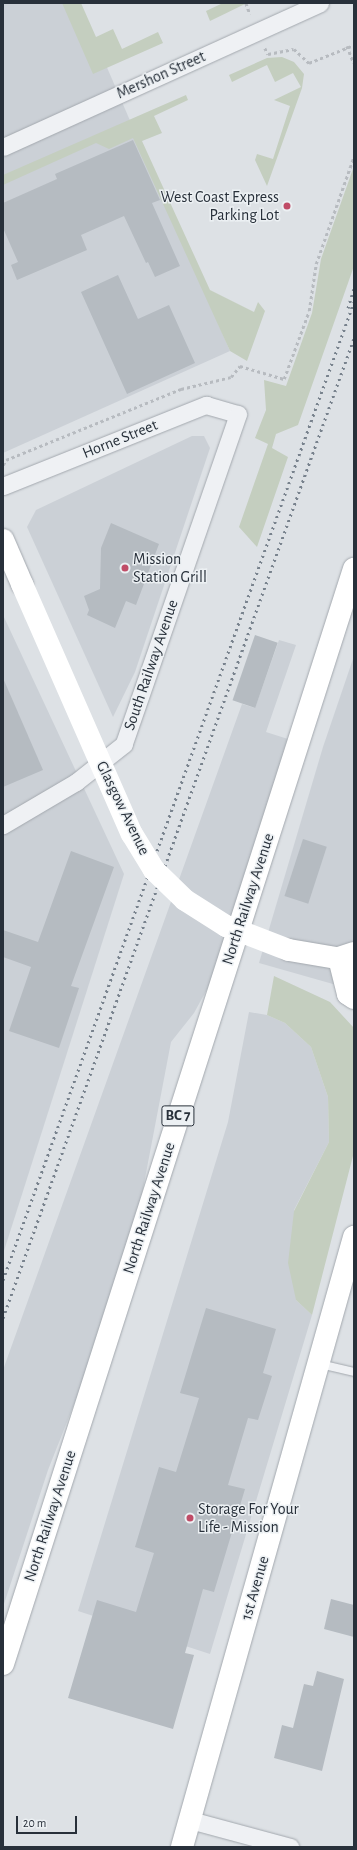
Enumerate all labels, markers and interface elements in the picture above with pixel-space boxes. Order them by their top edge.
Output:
street label: Mershon Street [114,47,208,103]
place label: West Coast Express Parking Lot [160,187,279,225]
marker: West Coast Express Parking Lot [282,201,292,211]
street label: Horne Street [80,415,160,463]
place label: Mission Station Grill [133,549,207,587]
marker: Mission Station Grill [120,563,130,573]
street label: South Railway Avenue [120,597,182,733]
street label: Glasgow Avenue [92,758,154,858]
street label: North Railway Avenue [218,831,278,967]
road number: BC 7 [161,1103,195,1129]
street label: North Railway Avenue [119,1140,179,1276]
street label: North Railway Avenue [20,1448,80,1584]
place label: Storage For Your Life - Mission [198,1499,299,1537]
marker: Storage For Your Life - Mission [185,1513,195,1523]
street label: 1st Avenue [237,1554,273,1622]
scale bar [18,1808,79,1834]
text: 20 m [23,1817,46,1829]

